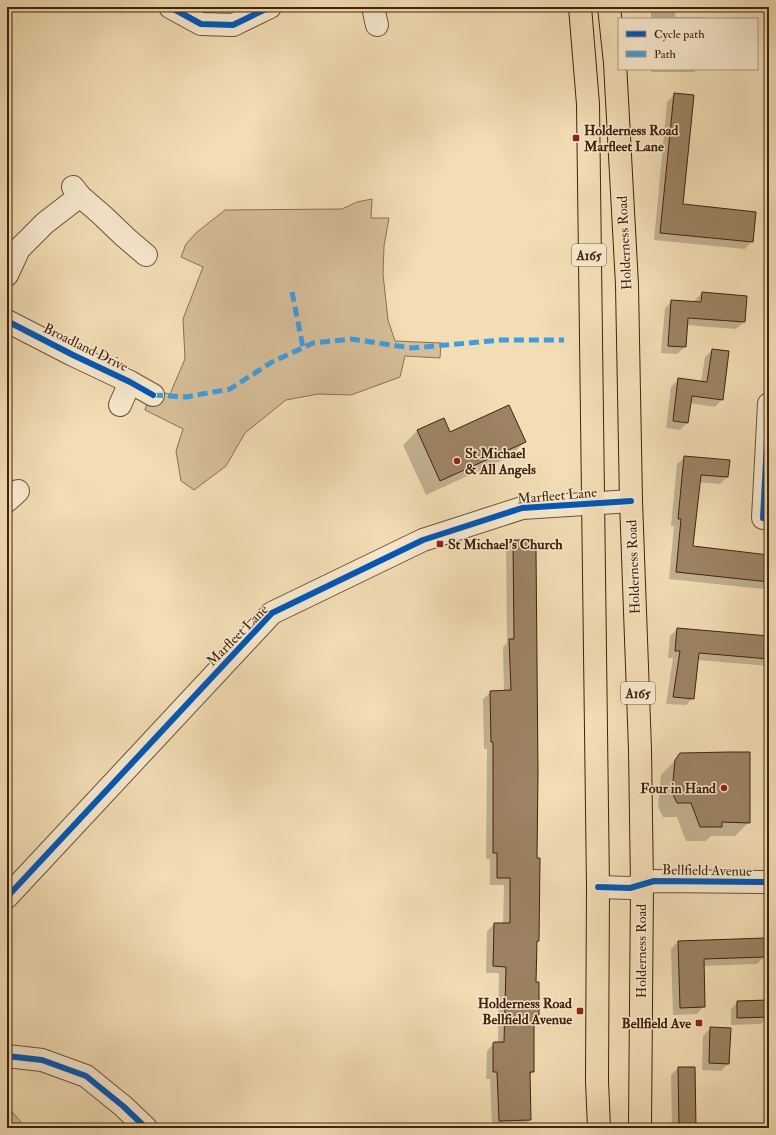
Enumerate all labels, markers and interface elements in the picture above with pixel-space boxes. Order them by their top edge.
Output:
legend [618,18,758,70]
text: Cycle path [654,27,705,42]
text: Path [654,47,677,62]
place label: Holderness Road Marfleet Lane [583,122,678,155]
marker: Holderness Road Marfleet Lane [571,133,581,143]
street label: Holderness Road [614,195,635,291]
road number: A165 [572,244,606,266]
street label: Broadland Drive [41,320,131,375]
place label: St Michael & All Angels [465,445,536,479]
marker: St Michael & All Angels [452,456,462,466]
street label: Marfleet Lane [517,484,598,507]
street label: Holderness Road [623,519,644,614]
place label: St Michael's Church [448,536,563,553]
marker: St Michael's Church [435,539,445,549]
street label: Marfleet Lane [203,601,272,670]
road number: A165 [621,682,655,704]
place label: Four in Hand [640,780,716,797]
marker: Four in Hand [719,783,729,793]
street label: Bellfield Avenue [662,861,752,880]
street label: Holderness Road [633,904,650,998]
place label: Holderness Road Bellfield Avenue [478,995,572,1028]
marker: Holderness Road Bellfield Avenue [575,1006,585,1016]
place label: Bellfield Ave [622,1015,691,1032]
marker: Bellfield Ave [694,1018,704,1028]

